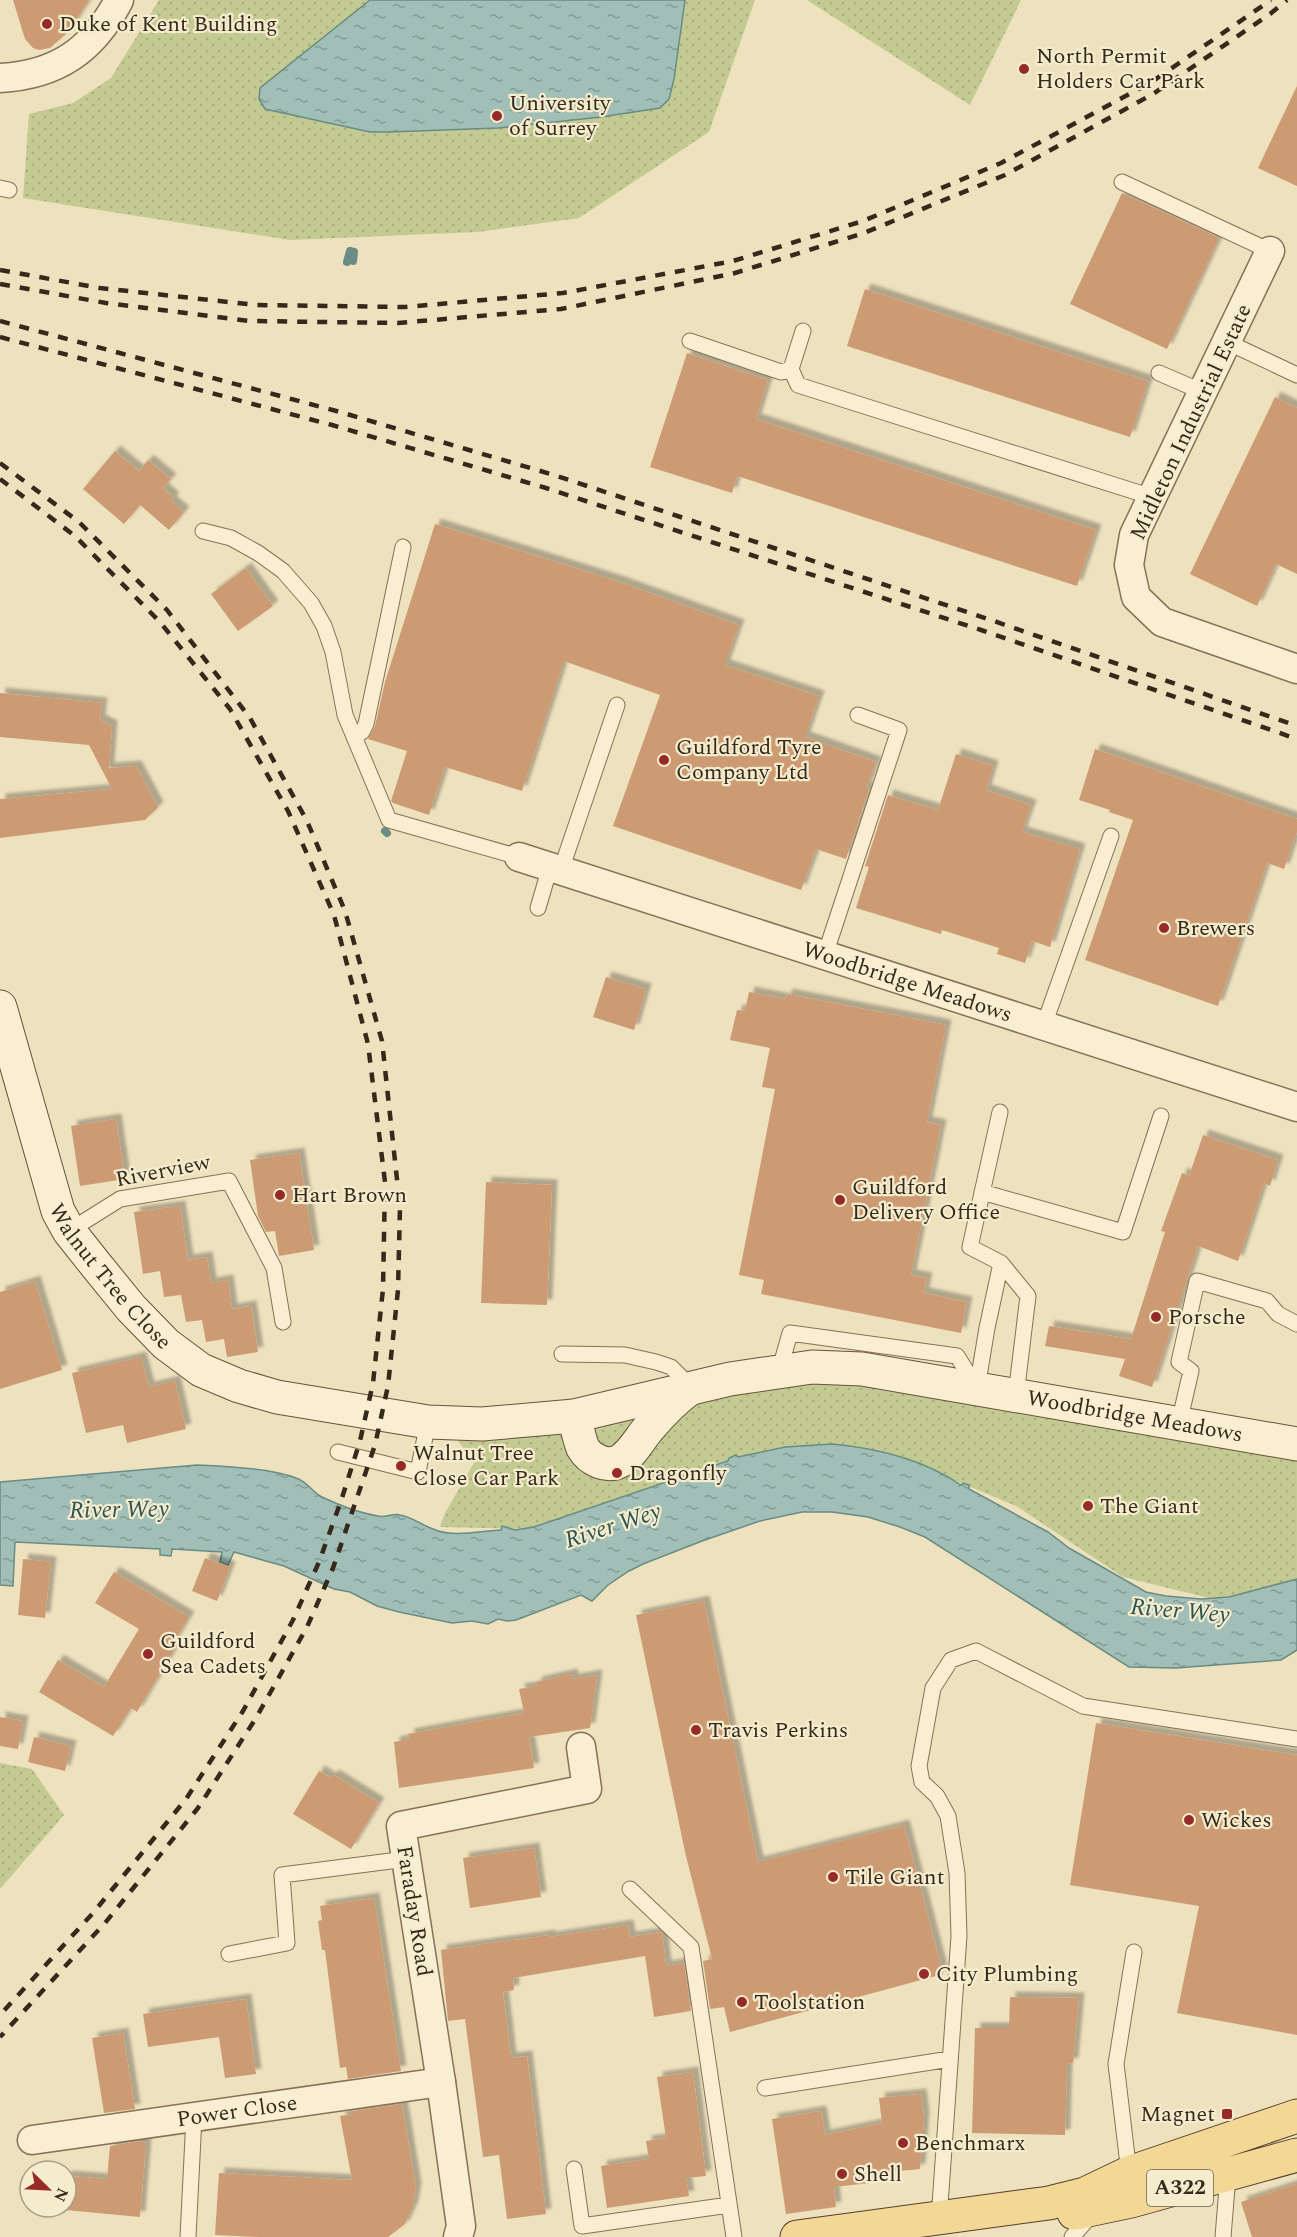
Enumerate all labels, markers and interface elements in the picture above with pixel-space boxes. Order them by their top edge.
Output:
place label: Duke of Kent Building [59,8,277,41]
marker: Duke of Kent Building [40,17,54,31]
place label: North Permit Holders Car Park [1036,40,1205,98]
marker: North Permit Holders Car Park [1017,62,1031,76]
place label: University of Surrey [509,87,612,145]
marker: University of Surrey [490,109,504,123]
street label: Midleton Industrial Estate [1122,298,1260,546]
place label: Guildford Tyre Company Ltd [676,731,822,789]
marker: Guildford Tyre Company Ltd [657,753,671,767]
place label: Brewers [1176,912,1255,945]
marker: Brewers [1157,921,1171,935]
street label: Woodbridge Meadows [798,933,1017,1031]
street label: Riverview [113,1145,215,1196]
place label: Guildford Delivery Office [852,1171,1000,1229]
place label: Hart Brown [292,1179,407,1212]
marker: Hart Brown [273,1188,287,1202]
marker: Guildford Delivery Office [833,1193,847,1207]
street label: Walnut Tree Close [40,1197,180,1357]
place label: Porsche [1168,1301,1246,1334]
marker: Porsche [1149,1310,1163,1324]
street label: Woodbridge Meadows [1024,1381,1245,1451]
place label: Walnut Tree Close Car Park [413,1437,559,1495]
place label: Dragonfly [629,1457,728,1490]
marker: Walnut Tree Close Car Park [394,1459,408,1473]
marker: Dragonfly [610,1466,624,1480]
place label: The Giant [1100,1490,1199,1523]
water label: River Wey [69,1491,169,1529]
water label: River Wey [560,1493,666,1559]
marker: The Giant [1081,1499,1095,1513]
water label: River Wey [1129,1589,1231,1633]
place label: Guildford Sea Cadets [160,1625,266,1683]
marker: Guildford Sea Cadets [141,1647,155,1661]
place label: Travis Perkins [708,1714,848,1747]
marker: Travis Perkins [689,1723,703,1737]
place label: Wickes [1201,1804,1272,1837]
marker: Wickes [1182,1813,1196,1827]
street label: Faraday Road [387,1843,441,1979]
place label: Tile Giant [845,1861,945,1894]
marker: Tile Giant [826,1870,840,1884]
place label: City Plumbing [936,1958,1078,1991]
marker: City Plumbing [917,1967,931,1981]
place label: Toolstation [754,1986,865,2019]
marker: Toolstation [735,1995,749,2009]
street label: Power Close [174,2086,299,2136]
place label: Magnet [1140,2098,1215,2131]
marker: Magnet [1220,2107,1234,2121]
place label: Benchmarx [915,2127,1026,2160]
marker: Benchmarx [896,2136,910,2150]
place label: Shell [854,2158,902,2191]
north arrow [18,2159,78,2219]
marker: Shell [835,2167,849,2181]
road number: A322 [1147,2170,1213,2206]
text: N [47,2184,74,2206]

